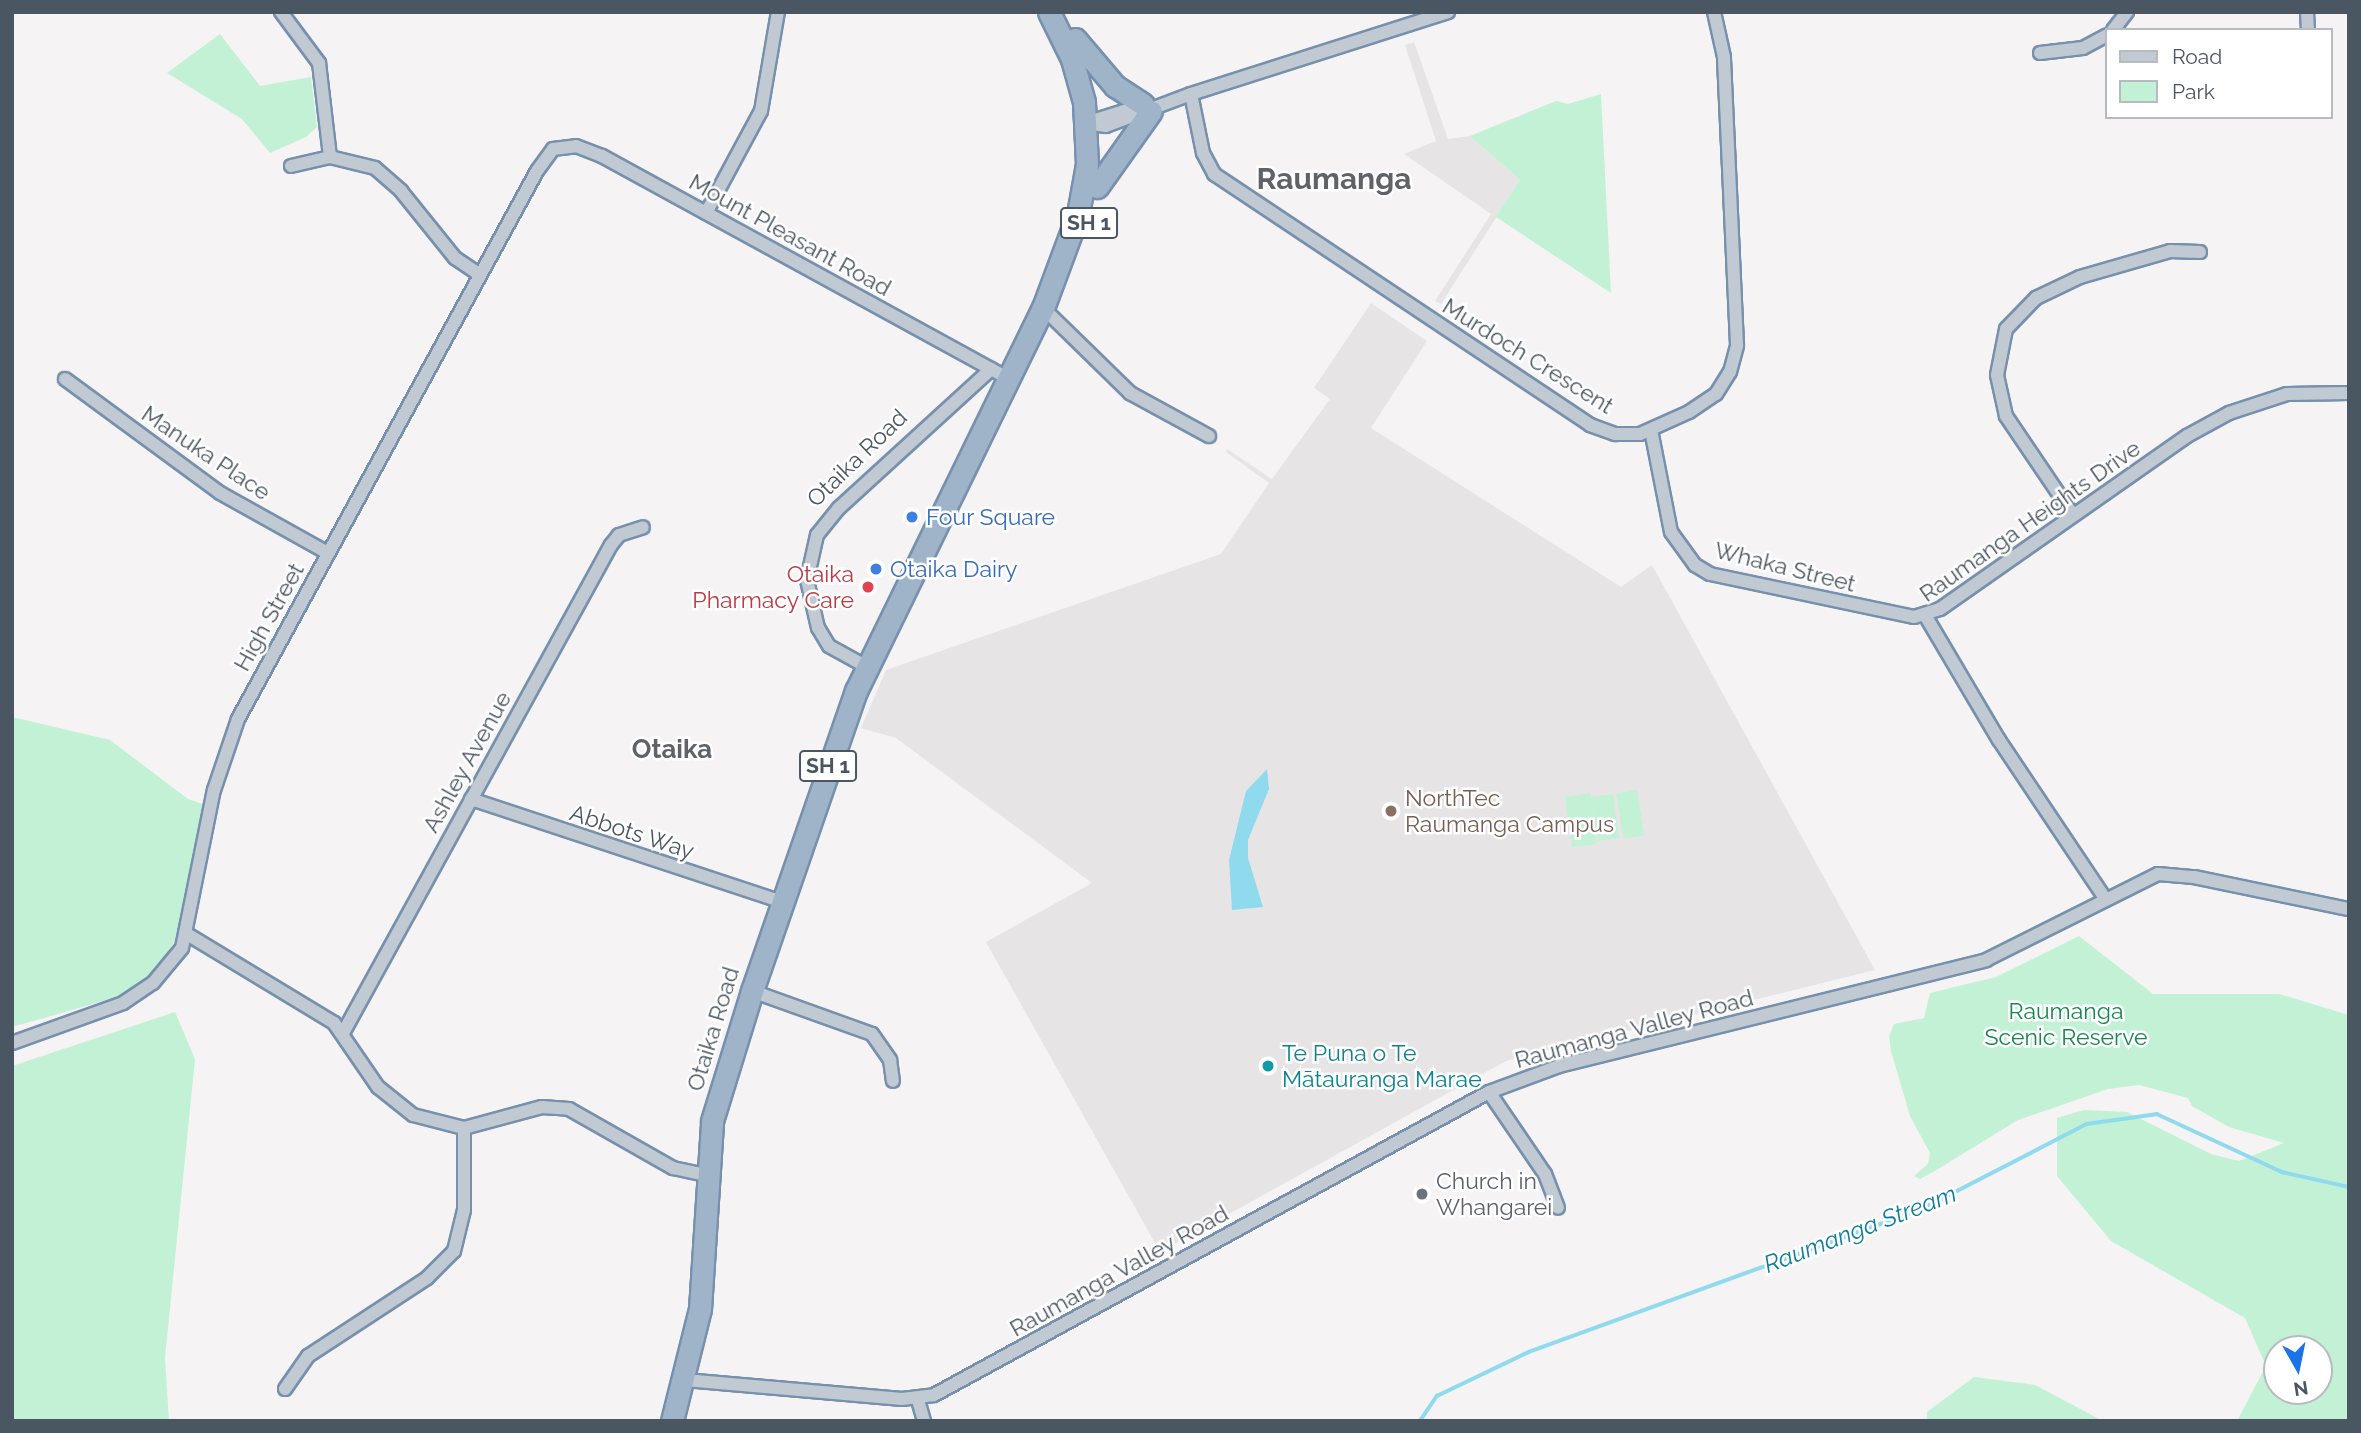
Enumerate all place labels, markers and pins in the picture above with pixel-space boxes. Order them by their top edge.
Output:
place label: Four Square [926,503,1056,531]
marker: Four Square [904,509,920,525]
place label: Otaika Dairy [890,555,1018,583]
place label: Otaika Pharmacy Care [692,560,854,614]
marker: Otaika Dairy [868,561,884,577]
marker: Otaika Pharmacy Care [860,579,876,595]
place label: NorthTec Raumanga Campus [1405,784,1614,838]
marker: NorthTec Raumanga Campus [1383,803,1399,819]
place label: Te Puna o Te Mātauranga Marae [1282,1039,1482,1093]
marker: Te Puna o Te Mātauranga Marae [1260,1058,1276,1074]
place label: Church in Whangarei [1436,1167,1552,1221]
marker: Church in Whangarei [1414,1186,1430,1202]

